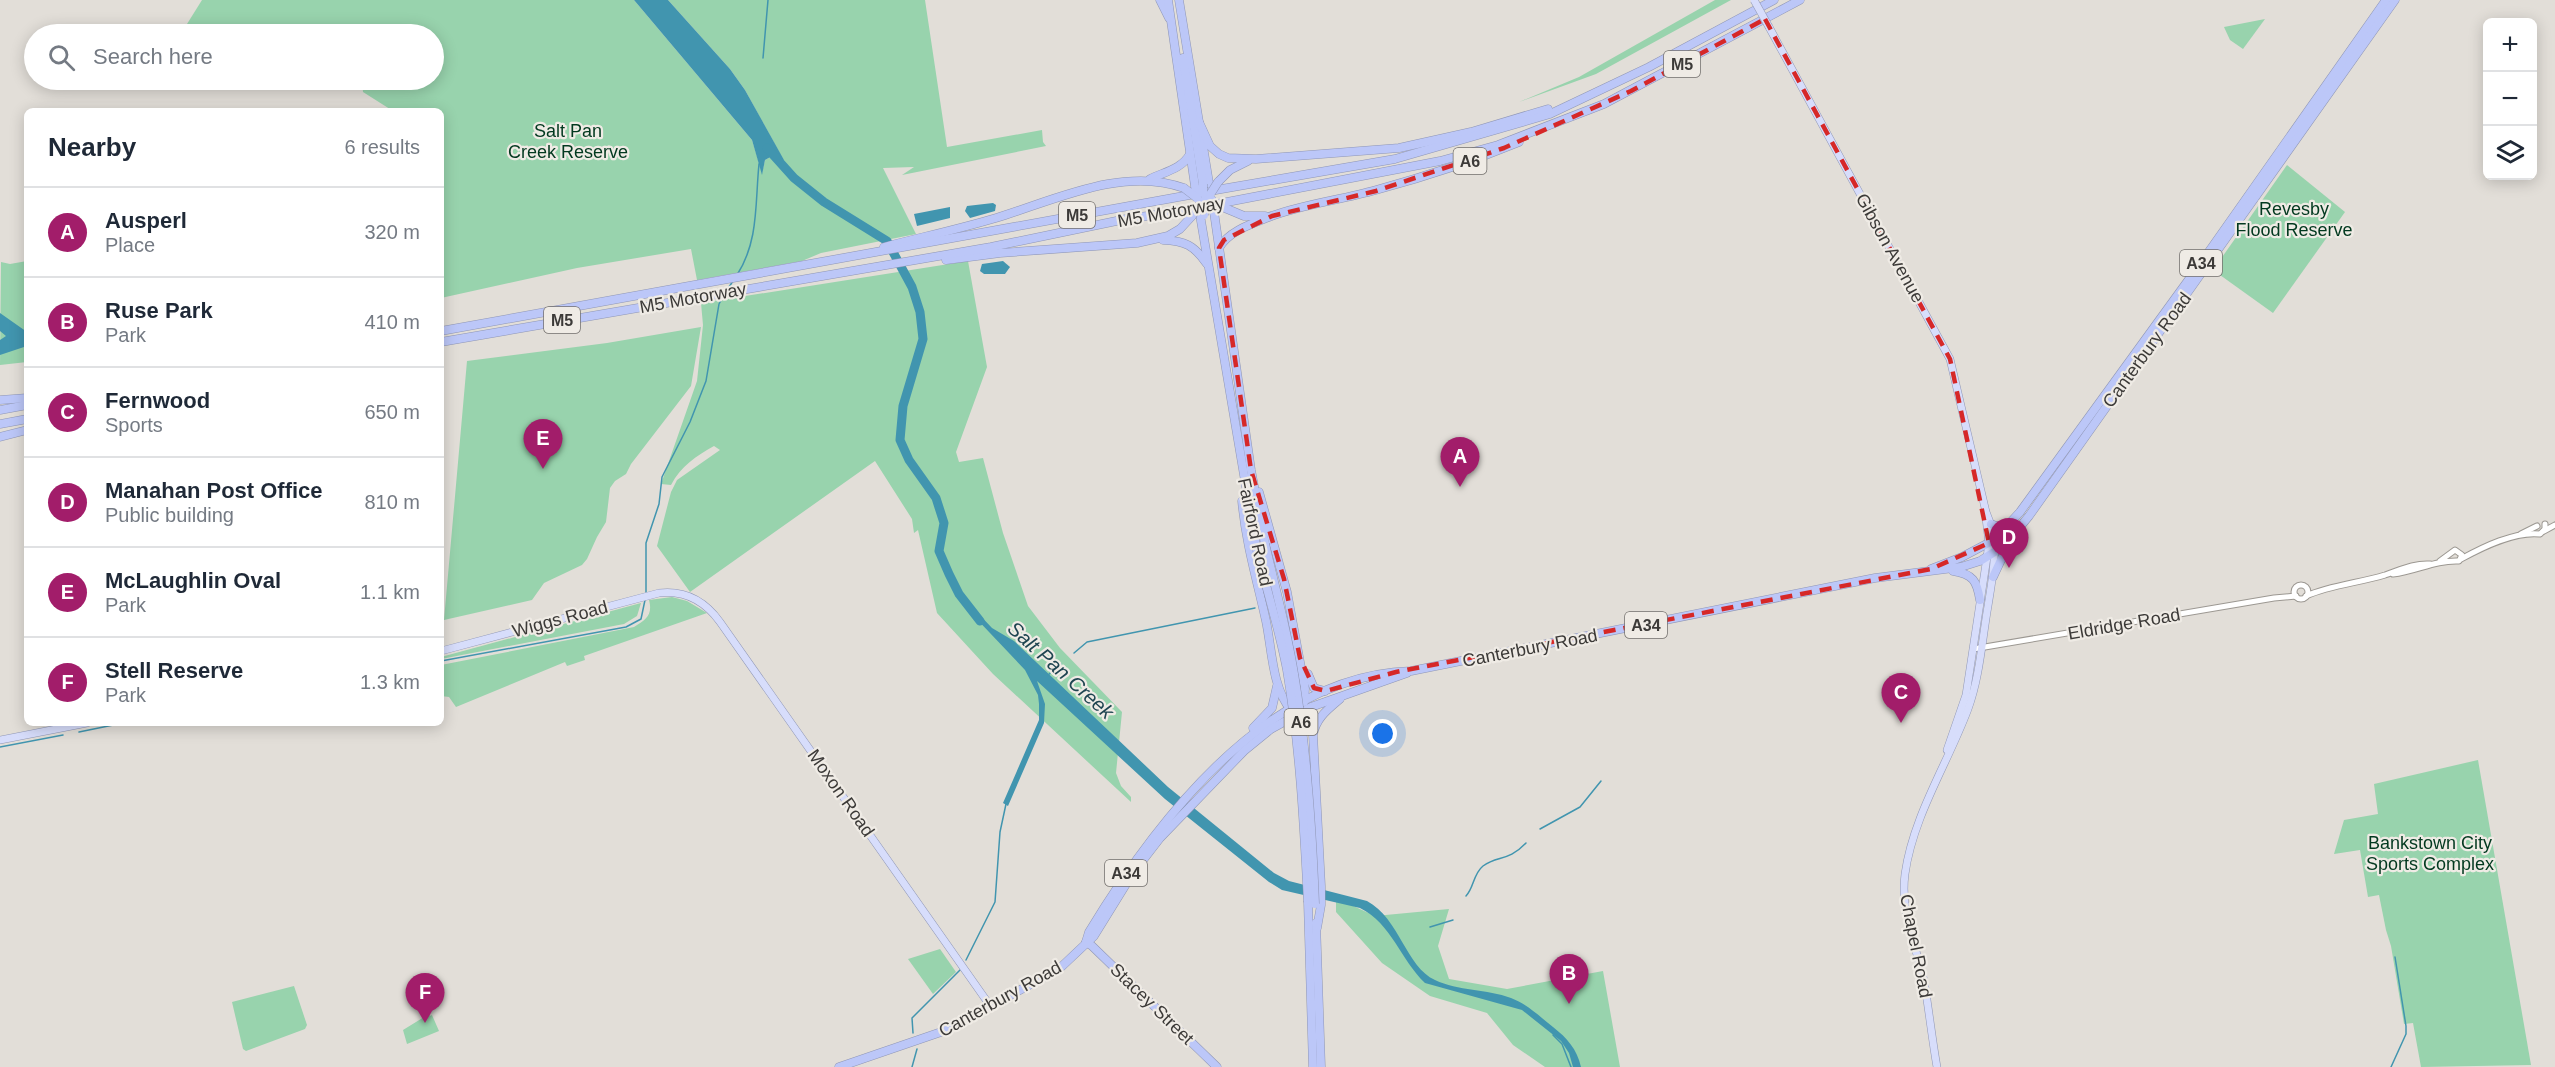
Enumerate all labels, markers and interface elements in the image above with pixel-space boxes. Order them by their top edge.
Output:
map controls [2483,18,2537,180]
button: + [2483,18,2537,72]
search box [24,24,444,90]
icon: search [45,41,78,74]
text: Search here [93,44,213,69]
road number: M5 [1664,51,1700,77]
button: − [2483,72,2537,126]
park label: Salt Pan Creek Reserve [508,121,628,162]
button: layers [2483,126,2537,180]
text: Nearby [48,132,136,162]
text: 6 results [344,136,420,158]
road number: A6 [1454,148,1486,174]
street label: Gibson Avenue [1852,190,1928,306]
street label: M5 Motorway [1116,193,1226,231]
park label: Revesby Flood Reserve [2235,199,2353,240]
road number: M5 [1059,202,1095,228]
text: Ausperl [105,208,187,233]
text: A [60,221,75,243]
text: 320 m [364,221,420,243]
text: Place [105,234,155,256]
road number: A34 [2180,250,2222,276]
street label: M5 Motorway [638,279,748,317]
street label: Canterbury Road [2099,289,2195,411]
text: Ruse Park [105,298,213,323]
road number: M5 [544,307,580,333]
text: B [60,311,75,333]
text: 410 m [364,311,420,333]
text: Park [105,324,146,346]
text: Fernwood [105,388,210,413]
text: C [60,401,75,423]
text: 650 m [364,401,420,423]
text: Sports [105,414,163,436]
pin: E [524,420,562,469]
pin: A [1440,438,1480,487]
street label: Fairford Road [1234,476,1276,588]
text: Manahan Post Office [105,478,323,503]
text: D [60,491,75,513]
text: 810 m [364,491,420,513]
text: Public building [105,504,234,526]
pin: D [1990,518,2028,568]
text: McLaughlin Oval [105,568,281,593]
text: E [61,581,74,603]
text: 1.1 km [360,581,420,603]
text: Park [105,594,146,616]
street label: Wiggs Road [510,597,610,641]
street label: Eldridge Road [2066,604,2182,644]
road number: A34 [1625,612,1667,638]
water label: Salt Pan Creek [1004,617,1119,724]
street label: Canterbury Road [1461,625,1599,671]
text: Stell Reserve [105,658,243,683]
text: F [61,671,74,693]
text: 1.3 km [360,671,420,693]
pin: C [1882,674,1920,723]
text: Park [105,684,146,706]
road number: A6 [1284,709,1318,735]
your location [1368,719,1397,748]
street label: Moxon Road [804,745,878,841]
park label: Bankstown City Sports Complex [2366,833,2494,874]
road number: A34 [1105,860,1147,886]
street label: Chapel Road [1896,893,1936,999]
pin: B [1550,954,1588,1004]
street label: Canterbury Road [935,957,1065,1041]
street label: Stacey Street [1106,959,1198,1049]
pin: F [406,974,444,1023]

